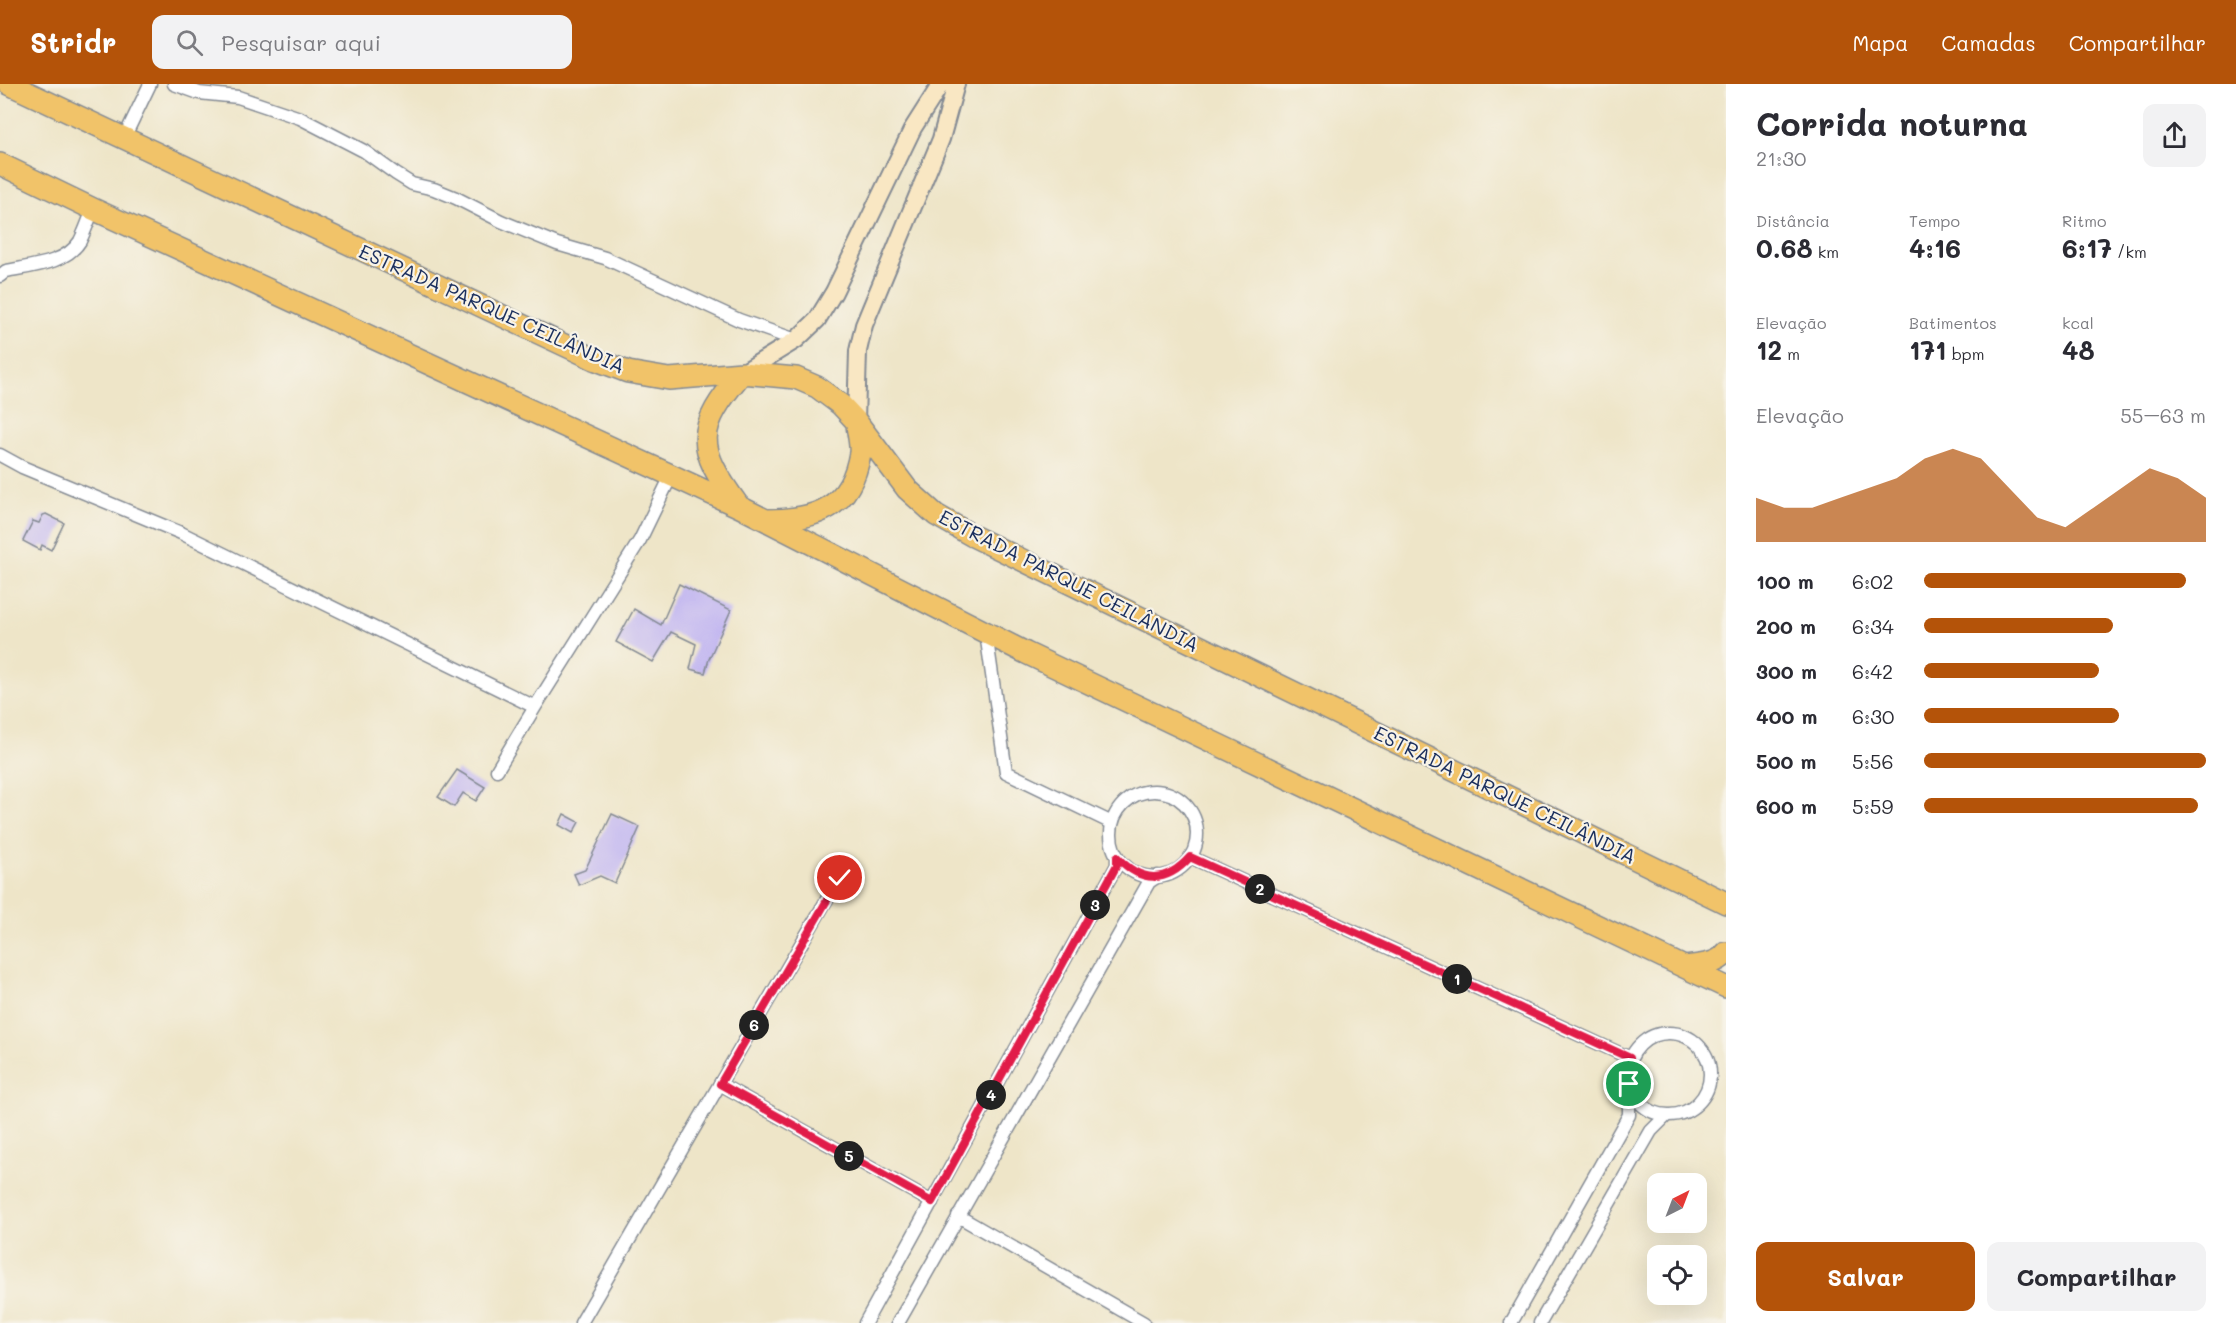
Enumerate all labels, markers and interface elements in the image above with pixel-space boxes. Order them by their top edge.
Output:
search box [152,15,572,69]
text: Stridr [30,24,116,60]
icon: search [173,26,206,59]
text: Pesquisar aqui [221,28,381,57]
text: Mapa [1852,29,1908,56]
text: Camadas [1941,29,2036,56]
text: Compartilhar [2069,29,2206,56]
text: Corrida noturna [1756,101,2028,144]
button: share [2143,104,2206,167]
text: 21:30 [1756,145,1806,171]
text: Distância [1756,210,1830,231]
text: Tempo [1909,210,1960,231]
text: Ritmo [2062,210,2106,231]
text: 0.68 [1756,231,1813,265]
text: 4:16 [1909,231,1961,265]
text: 6:17 [2062,231,2112,265]
street label: ESTRADA PARQUE CEILÂNDIA [355,238,630,379]
text: km [1813,241,1839,262]
text: /km [2112,241,2147,262]
text: Elevação [1756,312,1826,333]
text: Batimentos [1909,312,1997,333]
text: kcal [2062,312,2094,333]
text: 12 [1756,333,1782,367]
text: 171 [1909,333,1947,367]
text: 48 [2062,333,2095,367]
text: m [1782,343,1800,364]
text: bpm [1947,343,1984,364]
text: Elevação [1756,402,1844,428]
text: 55–63 m [2120,402,2206,428]
street label: ESTRADA PARQUE CEILÂNDIA [935,503,1204,657]
text: 100 m [1756,568,1814,594]
text: 6:02 [1852,568,1894,594]
text: 200 m [1756,613,1816,639]
text: 6:34 [1852,613,1894,639]
text: 300 m [1756,658,1817,684]
text: 6:42 [1852,658,1893,684]
text: 400 m [1756,703,1817,729]
text: 6:30 [1852,703,1894,729]
street label: ESTRADA PARQUE CEILÂNDIA [1370,719,1641,869]
text: 500 m [1756,748,1816,774]
text: 5:56 [1852,748,1894,774]
text: 600 m [1756,793,1817,819]
text: 5:59 [1852,793,1893,819]
pin [814,852,865,903]
icon: check [823,861,856,894]
pin: 2 [1245,874,1275,904]
text: 2 [1256,878,1264,899]
pin: 3 [1080,890,1110,920]
text: 3 [1090,894,1100,915]
pin: 1 [1442,964,1472,994]
text: 1 [1453,968,1461,989]
pin: 6 [739,1010,769,1040]
text: 6 [749,1014,759,1035]
pin [1603,1058,1654,1109]
icon: arrive [1612,1067,1645,1100]
pin: 4 [976,1080,1006,1110]
text: 4 [986,1084,996,1105]
pin: 5 [834,1141,864,1171]
text: 5 [844,1145,854,1166]
north arrow [1647,1173,1707,1233]
map controls [1647,1173,1707,1305]
button: Salvar [1756,1242,1975,1311]
button: Compartilhar [1987,1242,2206,1311]
button: locate [1647,1245,1707,1305]

